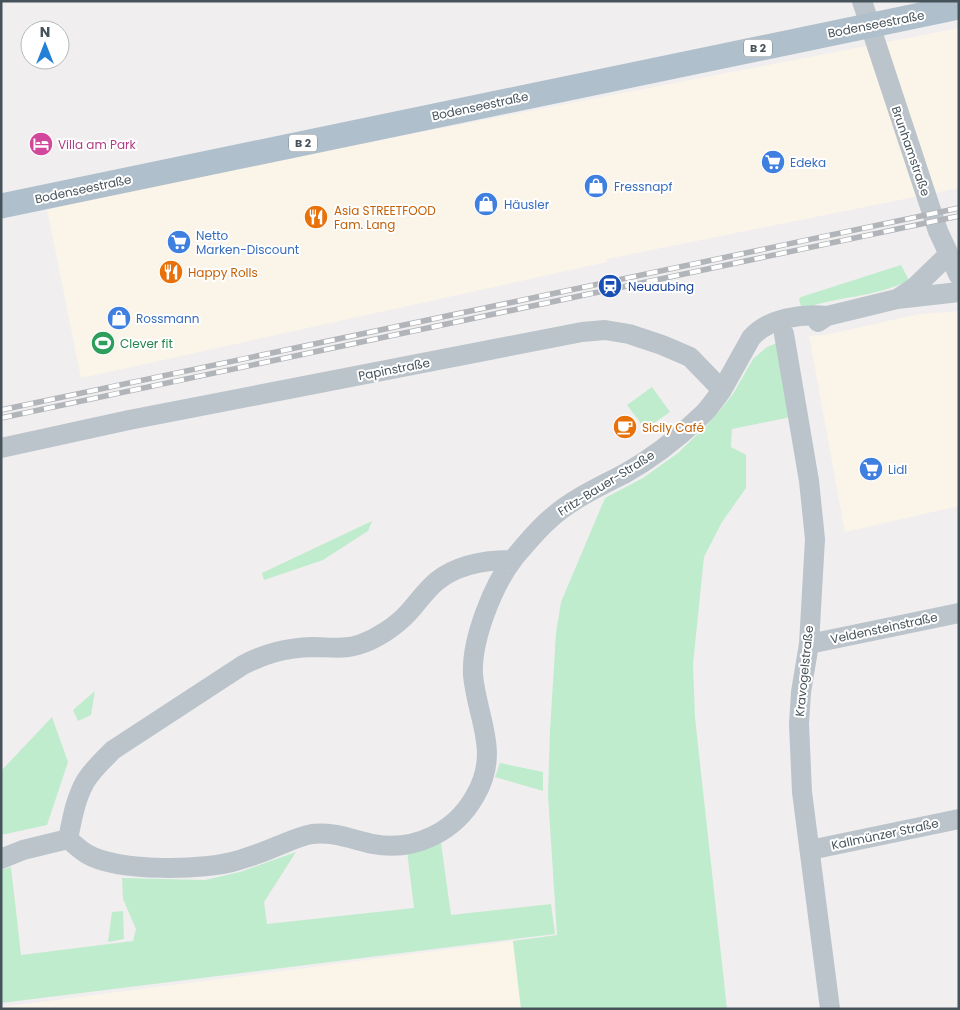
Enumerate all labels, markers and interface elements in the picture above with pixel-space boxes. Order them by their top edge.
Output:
street label: Bodenseestraße [826,6,926,42]
north arrow [20,20,70,70]
text: N [40,22,50,42]
road number: B 2 [744,40,772,56]
street label: Bodenseestraße [430,87,530,125]
street label: Brunhamstraße [888,104,934,198]
hotel icon: Villa am Park [28,131,54,157]
road number: B 2 [289,134,317,152]
place label: Villa am Park [58,136,136,153]
supermarket icon: Edeka [760,149,786,175]
place label: Edeka [790,154,826,171]
street label: Bodenseestraße [33,170,133,208]
shop icon: Fressnapf [583,173,609,199]
place label: Fressnapf [614,178,672,195]
shop icon: Häusler [473,191,499,217]
place label: Häusler [504,196,550,213]
place label: Asia STREETFOOD Fam. Lang [334,202,436,233]
restaurant icon: Asia STREETFOOD Fam. Lang [303,204,329,230]
place label: Netto Marken-Discount [196,227,299,258]
supermarket icon: Netto Marken-Discount [166,229,192,255]
restaurant icon: Happy Rolls [158,259,184,285]
place label: Happy Rolls [188,264,258,281]
station icon: Neuaubing [597,273,623,299]
place label: Neuaubing [628,278,694,295]
shop icon: Rossmann [106,305,132,331]
place label: Rossmann [136,310,199,327]
sports icon: Clever fit [90,330,116,356]
place label: Clever fit [120,335,173,352]
street label: Papinstraße [357,354,431,384]
cafe icon: Sicily Café [612,414,638,440]
place label: Sicily Café [642,419,704,436]
street label: Fritz-Bauer-Straße [554,446,658,520]
supermarket icon: Lidl [858,456,884,482]
place label: Lidl [888,461,907,478]
street label: Veldensteinstraße [829,608,939,648]
street label: Kravogelstraße [791,625,817,717]
street label: Kallmünzer Straße [830,814,940,854]

